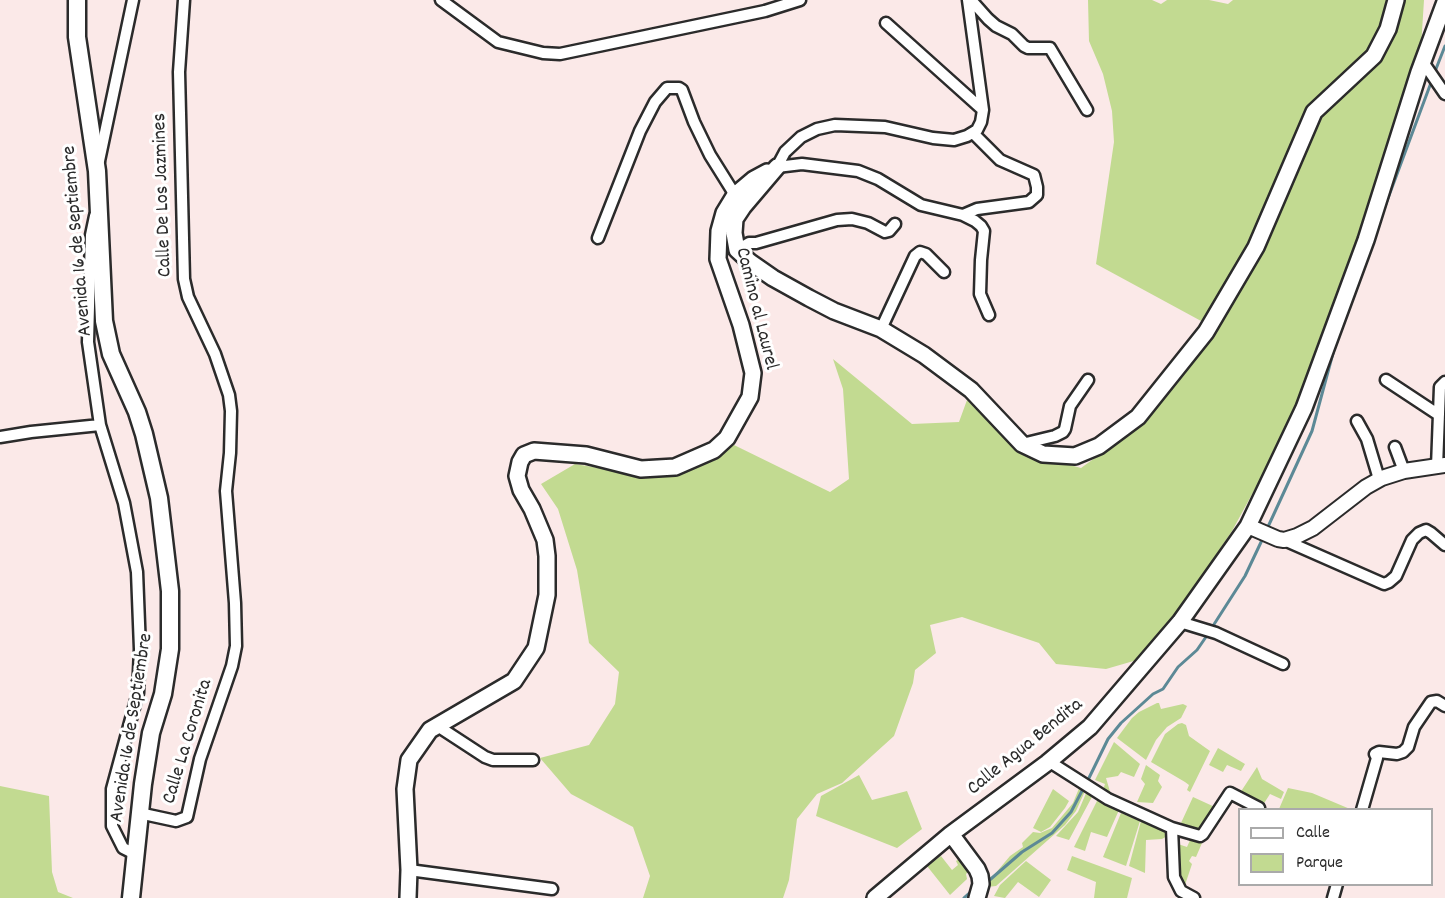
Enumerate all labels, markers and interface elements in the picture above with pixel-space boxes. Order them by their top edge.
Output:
street label: Calle De Los Jazmines [149,113,179,277]
street label: Avenida 16 de Septiembre [59,145,99,337]
street label: Camino al Laurel [728,245,782,373]
street label: Avenida 16 de Septiembre [106,632,160,824]
street label: Calle La Coronita [159,677,219,807]
street label: Calle Agua Bendita [963,694,1089,802]
legend [1238,808,1433,886]
text: Calle [1296,821,1330,846]
text: Parque [1296,851,1343,876]

